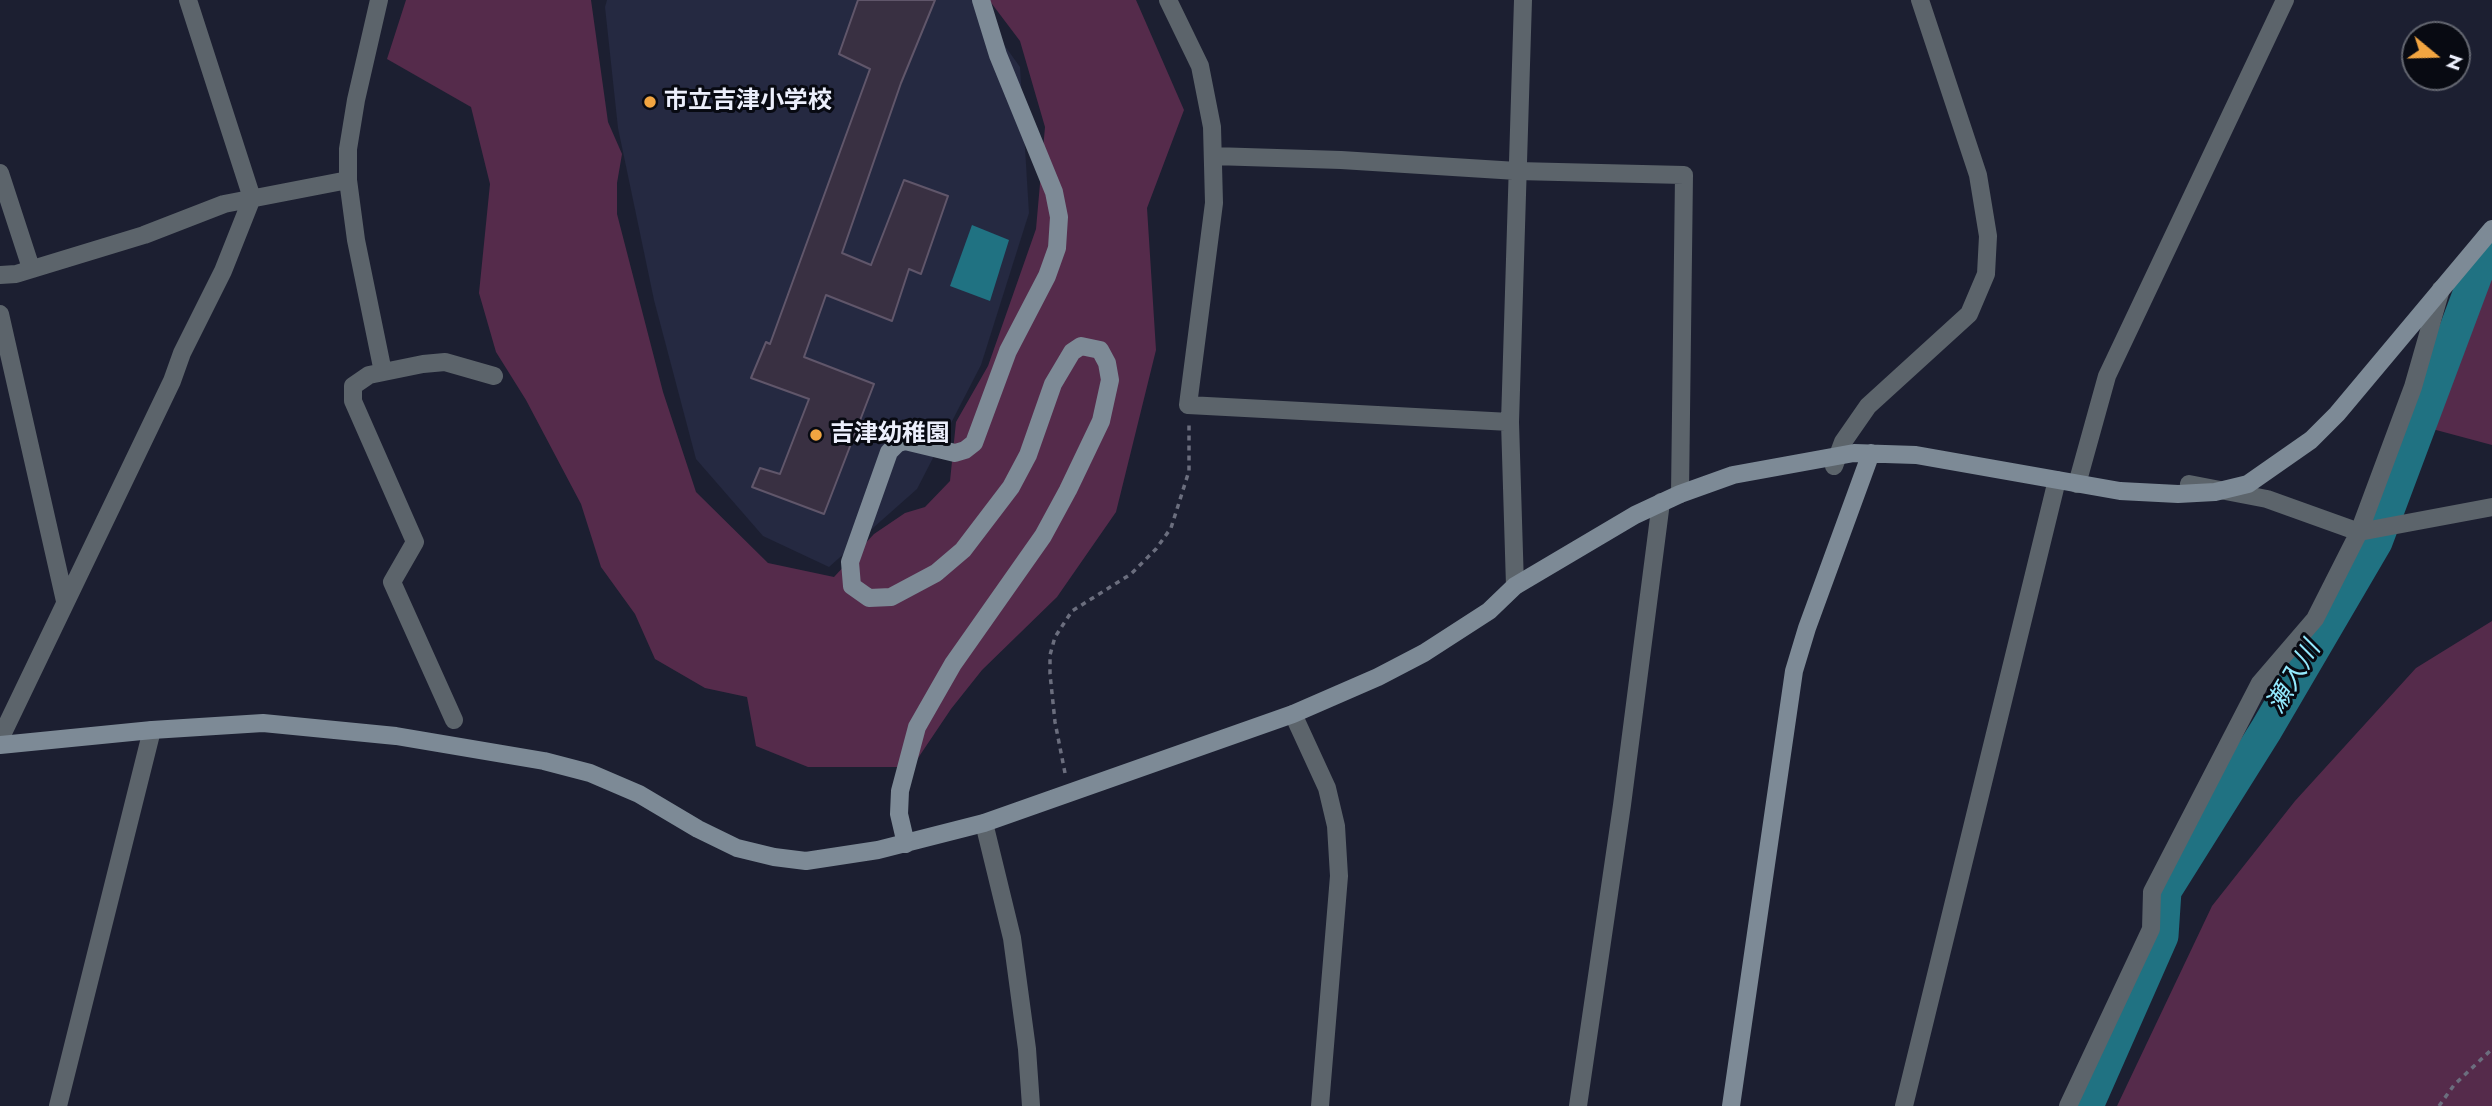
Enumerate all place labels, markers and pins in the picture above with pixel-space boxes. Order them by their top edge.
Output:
place label: 市立吉津小学校 [664,88,832,116]
marker: 市立吉津小学校 [642,94,658,110]
place label: 吉津幼稚園 [830,421,950,449]
marker: 吉津幼稚園 [808,427,824,443]

